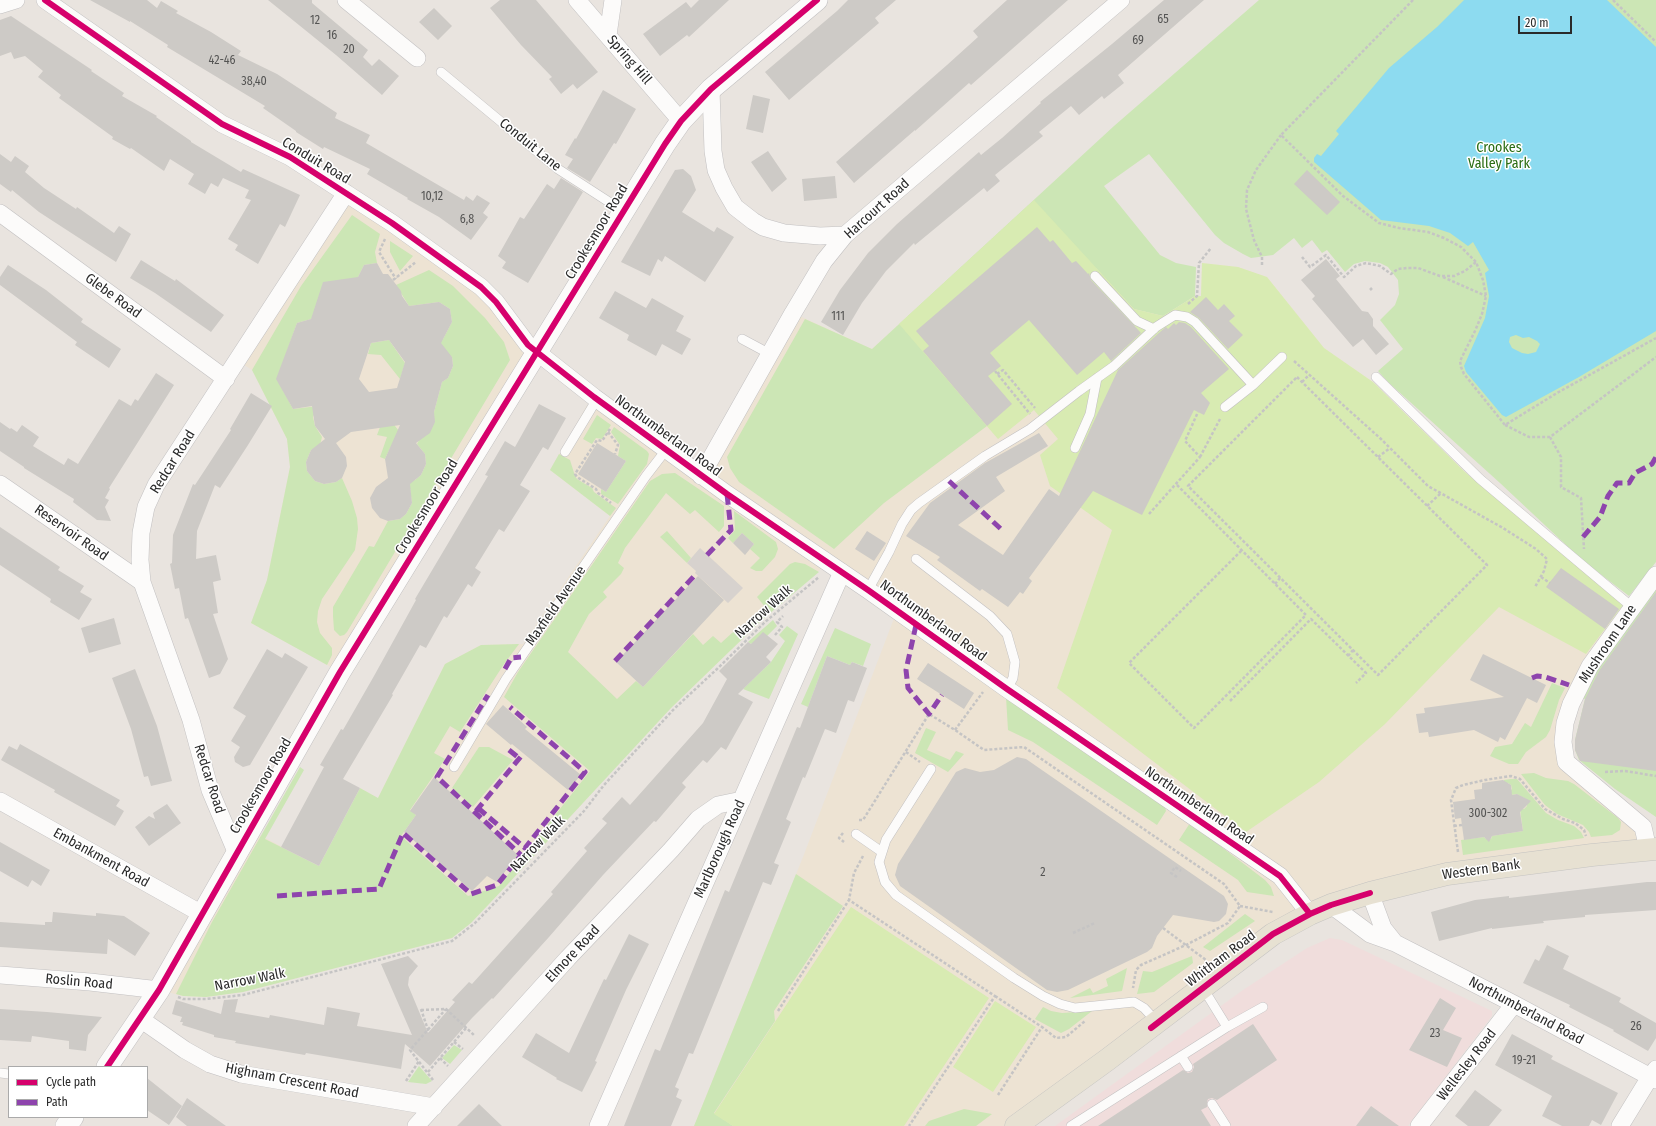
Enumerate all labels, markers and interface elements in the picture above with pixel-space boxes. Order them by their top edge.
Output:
scale bar [1520,8,1574,34]
house number: 65 [1157,13,1169,27]
house number: 12 [310,14,320,28]
text: 20 m [1525,16,1549,30]
house number: 16 [327,29,337,43]
street label: Spring Hill [603,32,655,88]
house number: 69 [1132,34,1144,48]
house number: 20 [343,43,355,57]
house number: 42-46 [208,54,236,68]
house number: 38,40 [241,75,267,89]
street label: Conduit Lane [496,115,564,175]
street label: Conduit Road [279,134,353,188]
park label: Crookes Valley Park [1468,140,1530,172]
street label: Harcourt Road [841,175,913,243]
street label: Crookesmoor Road [562,181,632,283]
house number: 10,12 [421,190,443,204]
house number: 6,8 [460,213,474,227]
street label: Glebe Road [82,270,144,322]
house number: 111 [831,310,845,324]
street label: Northumberland Road [611,392,725,480]
street label: Redcar Road [147,427,199,497]
street label: Crookesmoor Road [392,456,462,558]
street label: Reservoir Road [31,501,111,565]
street label: Maxfield Avenue [522,563,590,649]
street label: Northumberland Road [876,577,990,665]
street label: Narrow Walk [732,582,796,642]
street label: Mushroom Lane [1576,602,1640,686]
street label: Crookesmoor Road [227,735,295,837]
street label: Redcar Road [190,742,228,816]
street label: Northumberland Road [1141,763,1257,849]
street label: Marlborough Road [691,797,749,901]
house number: 300-302 [1469,807,1507,821]
street label: Narrow Walk [507,812,569,876]
street label: Embankment Road [50,825,152,891]
street label: Western Bank [1441,856,1521,884]
house number: 2 [1040,866,1046,880]
street label: Elmore Road [542,922,604,986]
street label: Whitham Road [1183,927,1259,991]
street label: Narrow Walk [213,965,287,995]
street label: Roslin Road [45,971,113,993]
street label: Northumberland Road [1466,974,1586,1048]
house number: 26 [1630,1020,1642,1034]
street label: Wellesley Road [1434,1026,1500,1104]
house number: 23 [1430,1027,1440,1041]
house number: 19-21 [1512,1054,1536,1068]
street label: Highnam Crescent Road [224,1060,360,1102]
legend [8,1066,148,1118]
text: Cycle path [46,1075,96,1089]
text: Path [46,1095,68,1109]

